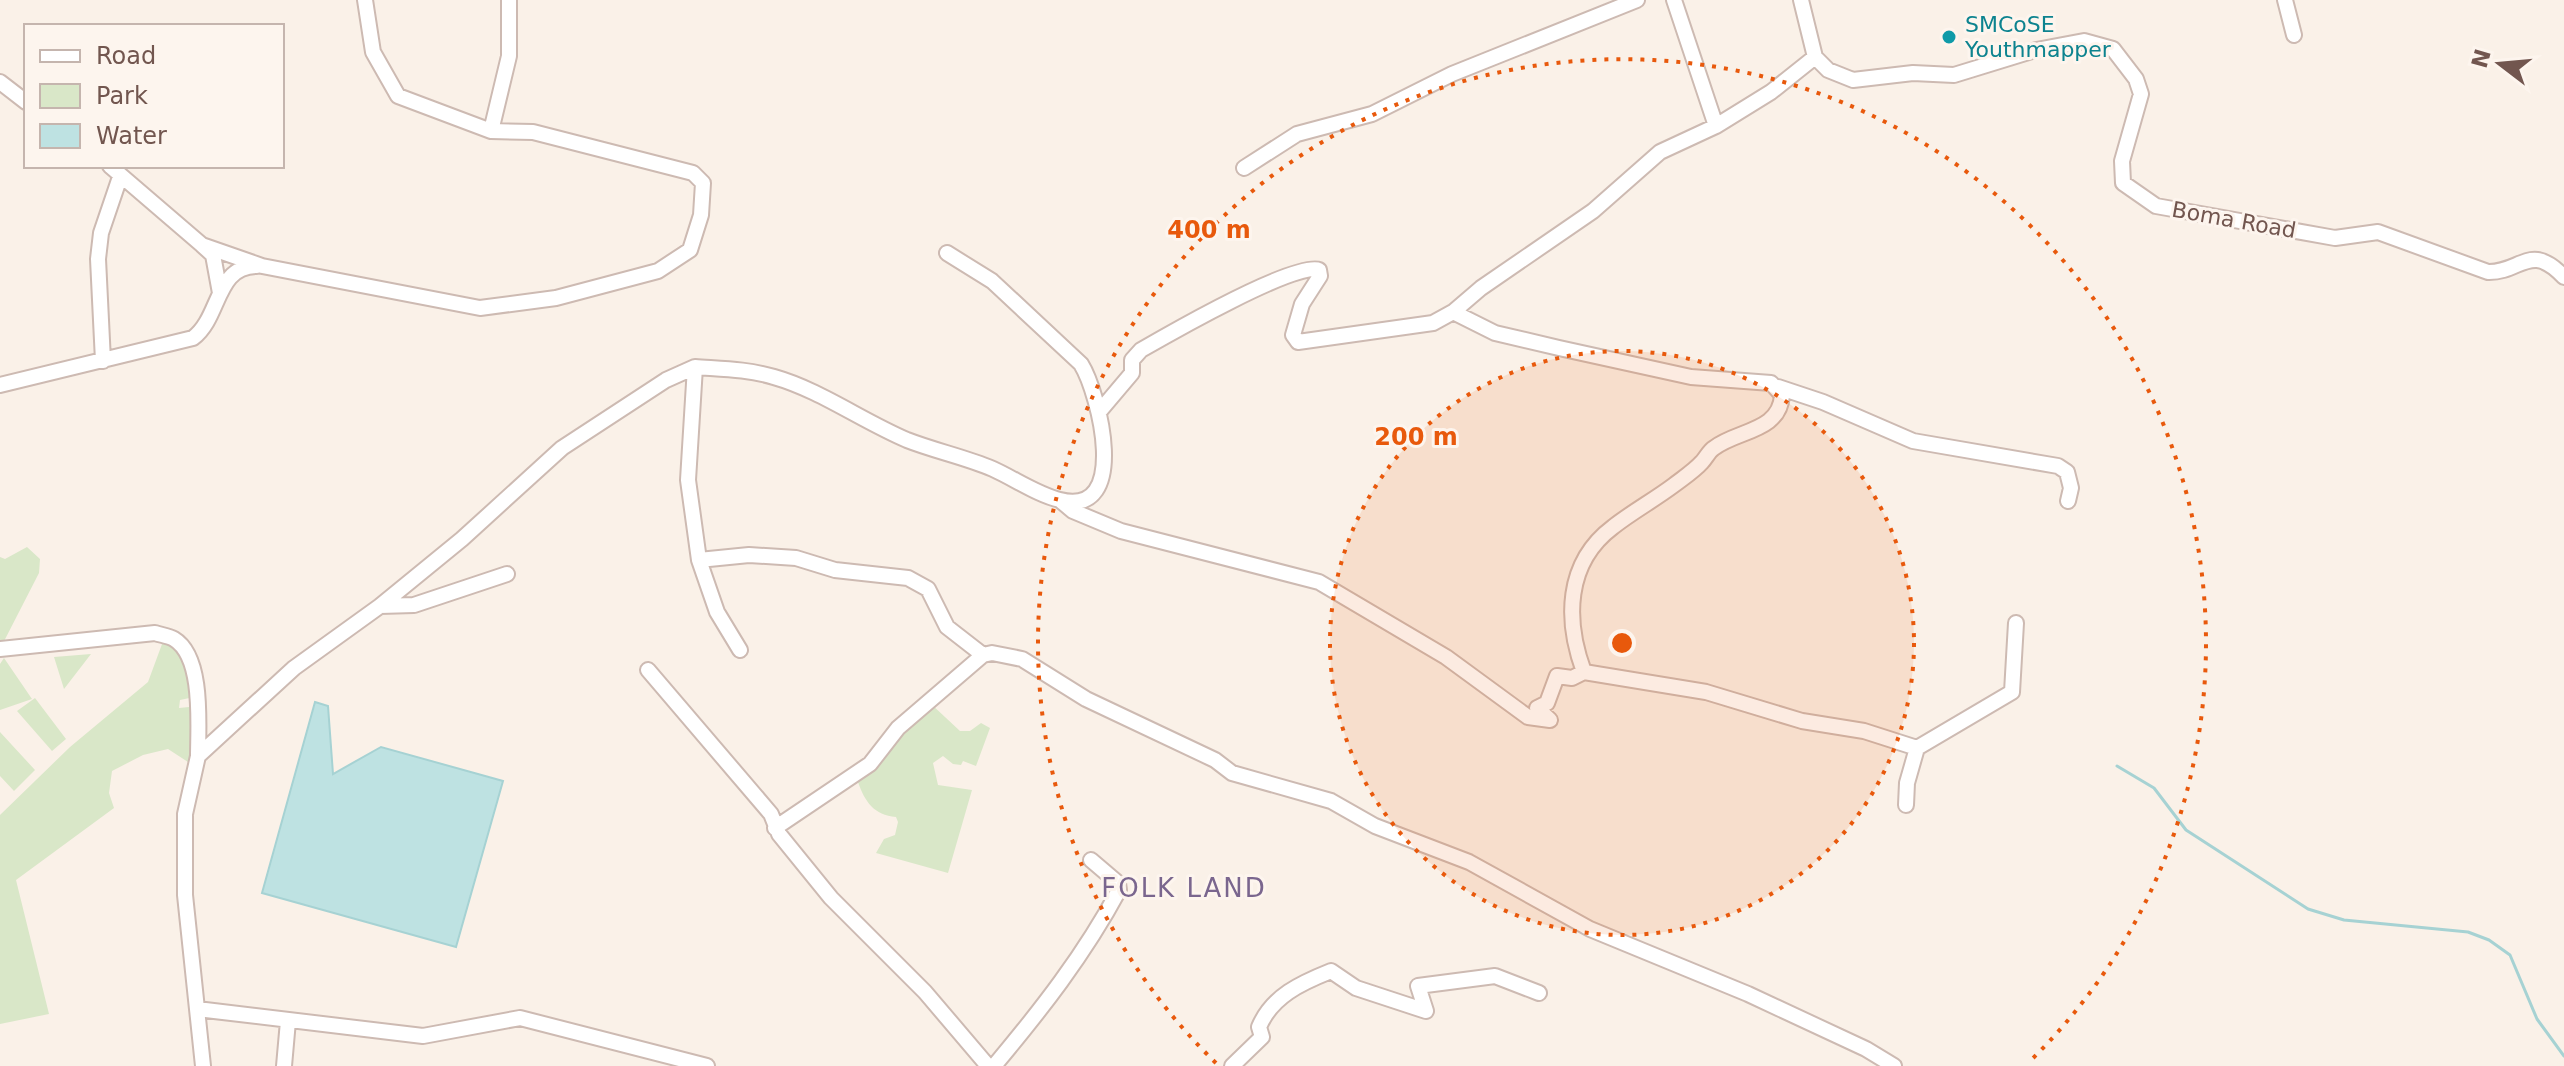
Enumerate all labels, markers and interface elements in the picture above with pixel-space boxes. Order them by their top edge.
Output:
place label: SMCoSE Youthmapper [1964,12,2112,62]
legend [24,24,284,168]
north arrow [2460,24,2540,104]
marker: SMCoSE Youthmapper [1940,28,1958,46]
text: Road [96,42,156,70]
text: N [2467,46,2496,71]
text: Park [96,82,148,110]
text: Water [96,122,167,150]
street label: Boma Road [2170,197,2298,243]
text: 400 m [1167,216,1251,244]
text: 200 m [1374,423,1458,451]
centre of rings [1608,629,1636,657]
district label: FOLK LAND [1101,873,1267,903]

